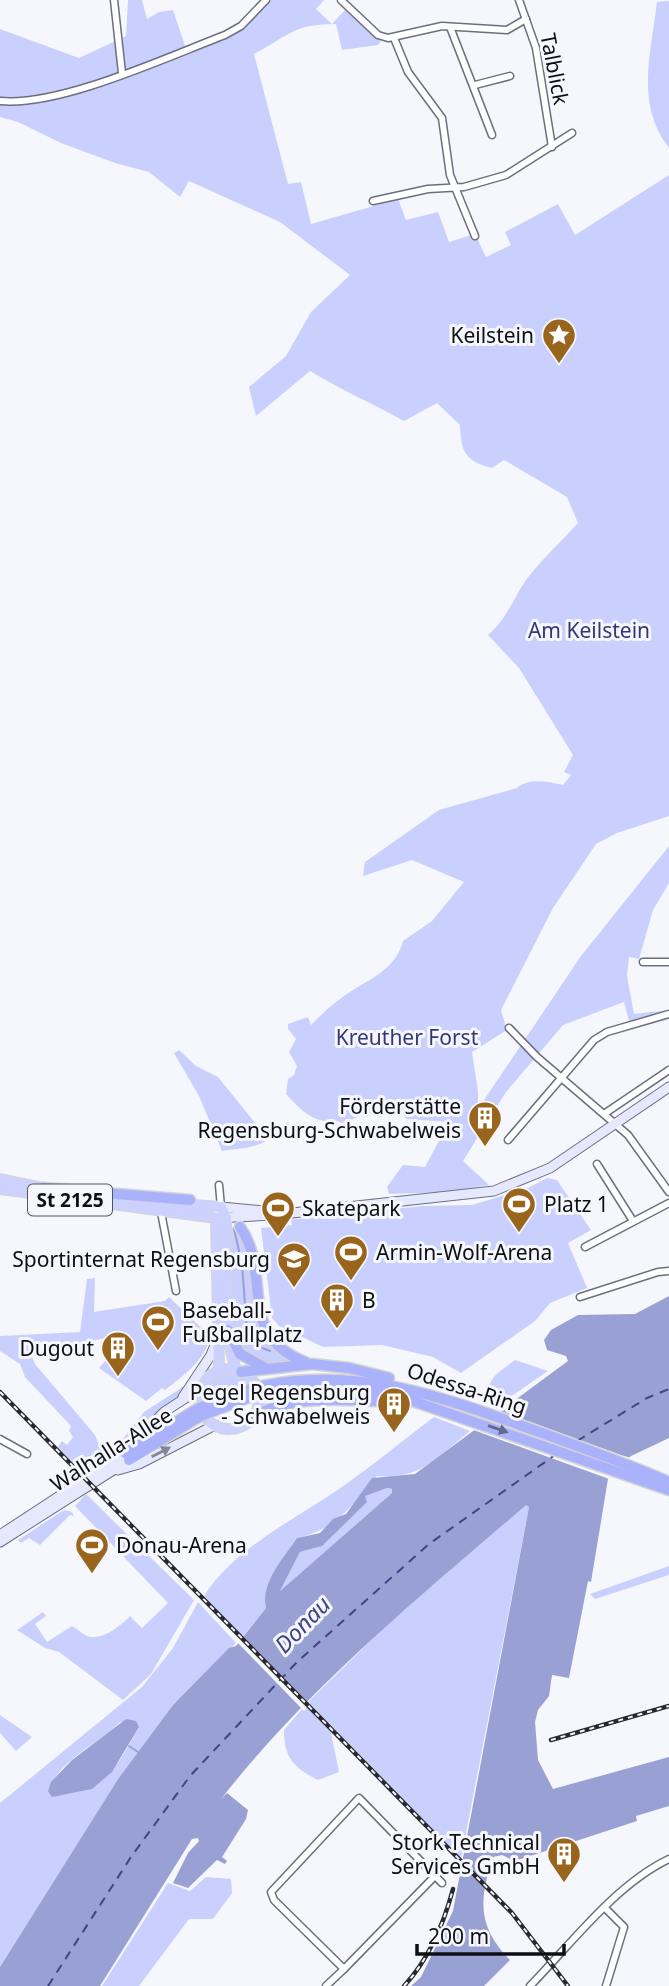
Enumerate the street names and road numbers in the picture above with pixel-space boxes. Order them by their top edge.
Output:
street label: Talblick [534,31,576,108]
road number: St 2125 [28,1184,112,1216]
street label: Odessa-Ring [404,1355,530,1421]
street label: Walhalla-Allee [45,1400,177,1498]

